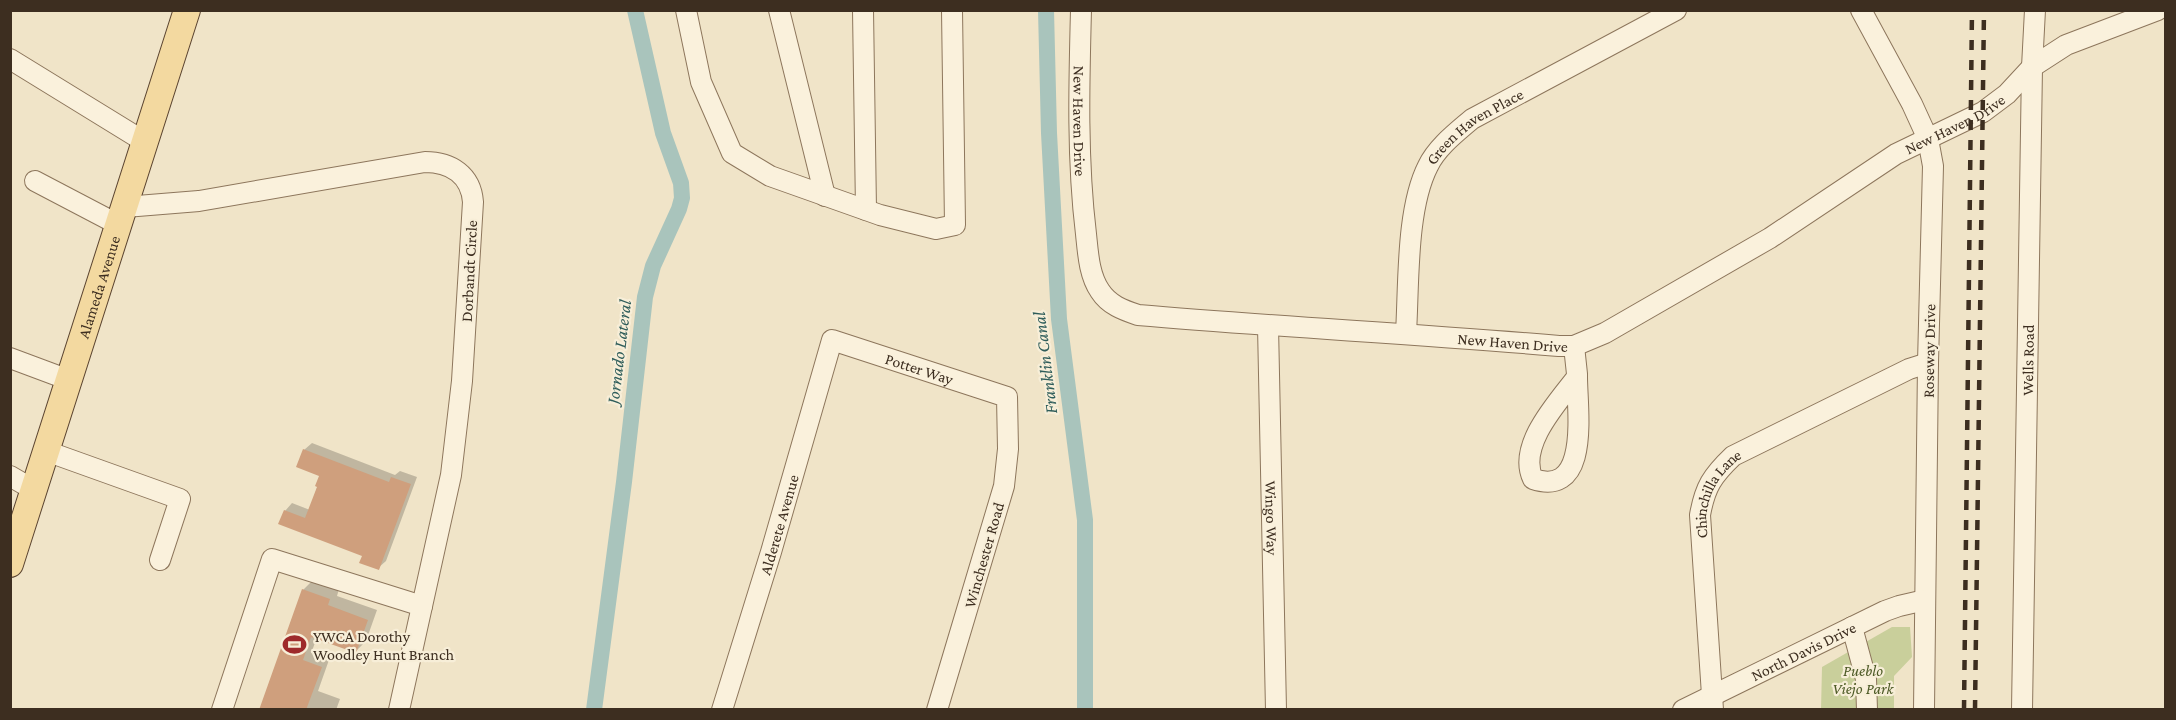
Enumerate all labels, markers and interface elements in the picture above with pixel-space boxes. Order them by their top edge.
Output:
street label: New Haven Drive [1071,66,1090,177]
street label: Green Haven Place [1422,85,1526,167]
street label: New Haven Drive [1902,90,2008,157]
street label: Dorbandt Circle [458,220,480,322]
street label: Alameda Avenue [74,233,123,340]
water label: Jornado Lateral [602,298,635,408]
street label: Roseway Drive [1920,304,1939,398]
water label: Franklin Canal [1029,310,1061,415]
street label: Wells Road [2018,324,2037,396]
street label: New Haven Drive [1457,330,1568,355]
street label: Potter Way [883,349,956,389]
street label: Chinchilla Lane [1691,445,1743,539]
street label: Alderete Avenue [756,472,801,577]
street label: Wingo Way [1262,481,1281,556]
street label: Winchester Road [961,500,1007,610]
street label: North Davis Drive [1748,618,1859,684]
place label: YWCA Dorothy Woodley Hunt Branch [313,628,454,664]
sports icon: YWCA Dorothy Woodley Hunt Branch [282,632,308,658]
park label: Pueblo Viejo Park [1833,662,1894,698]

